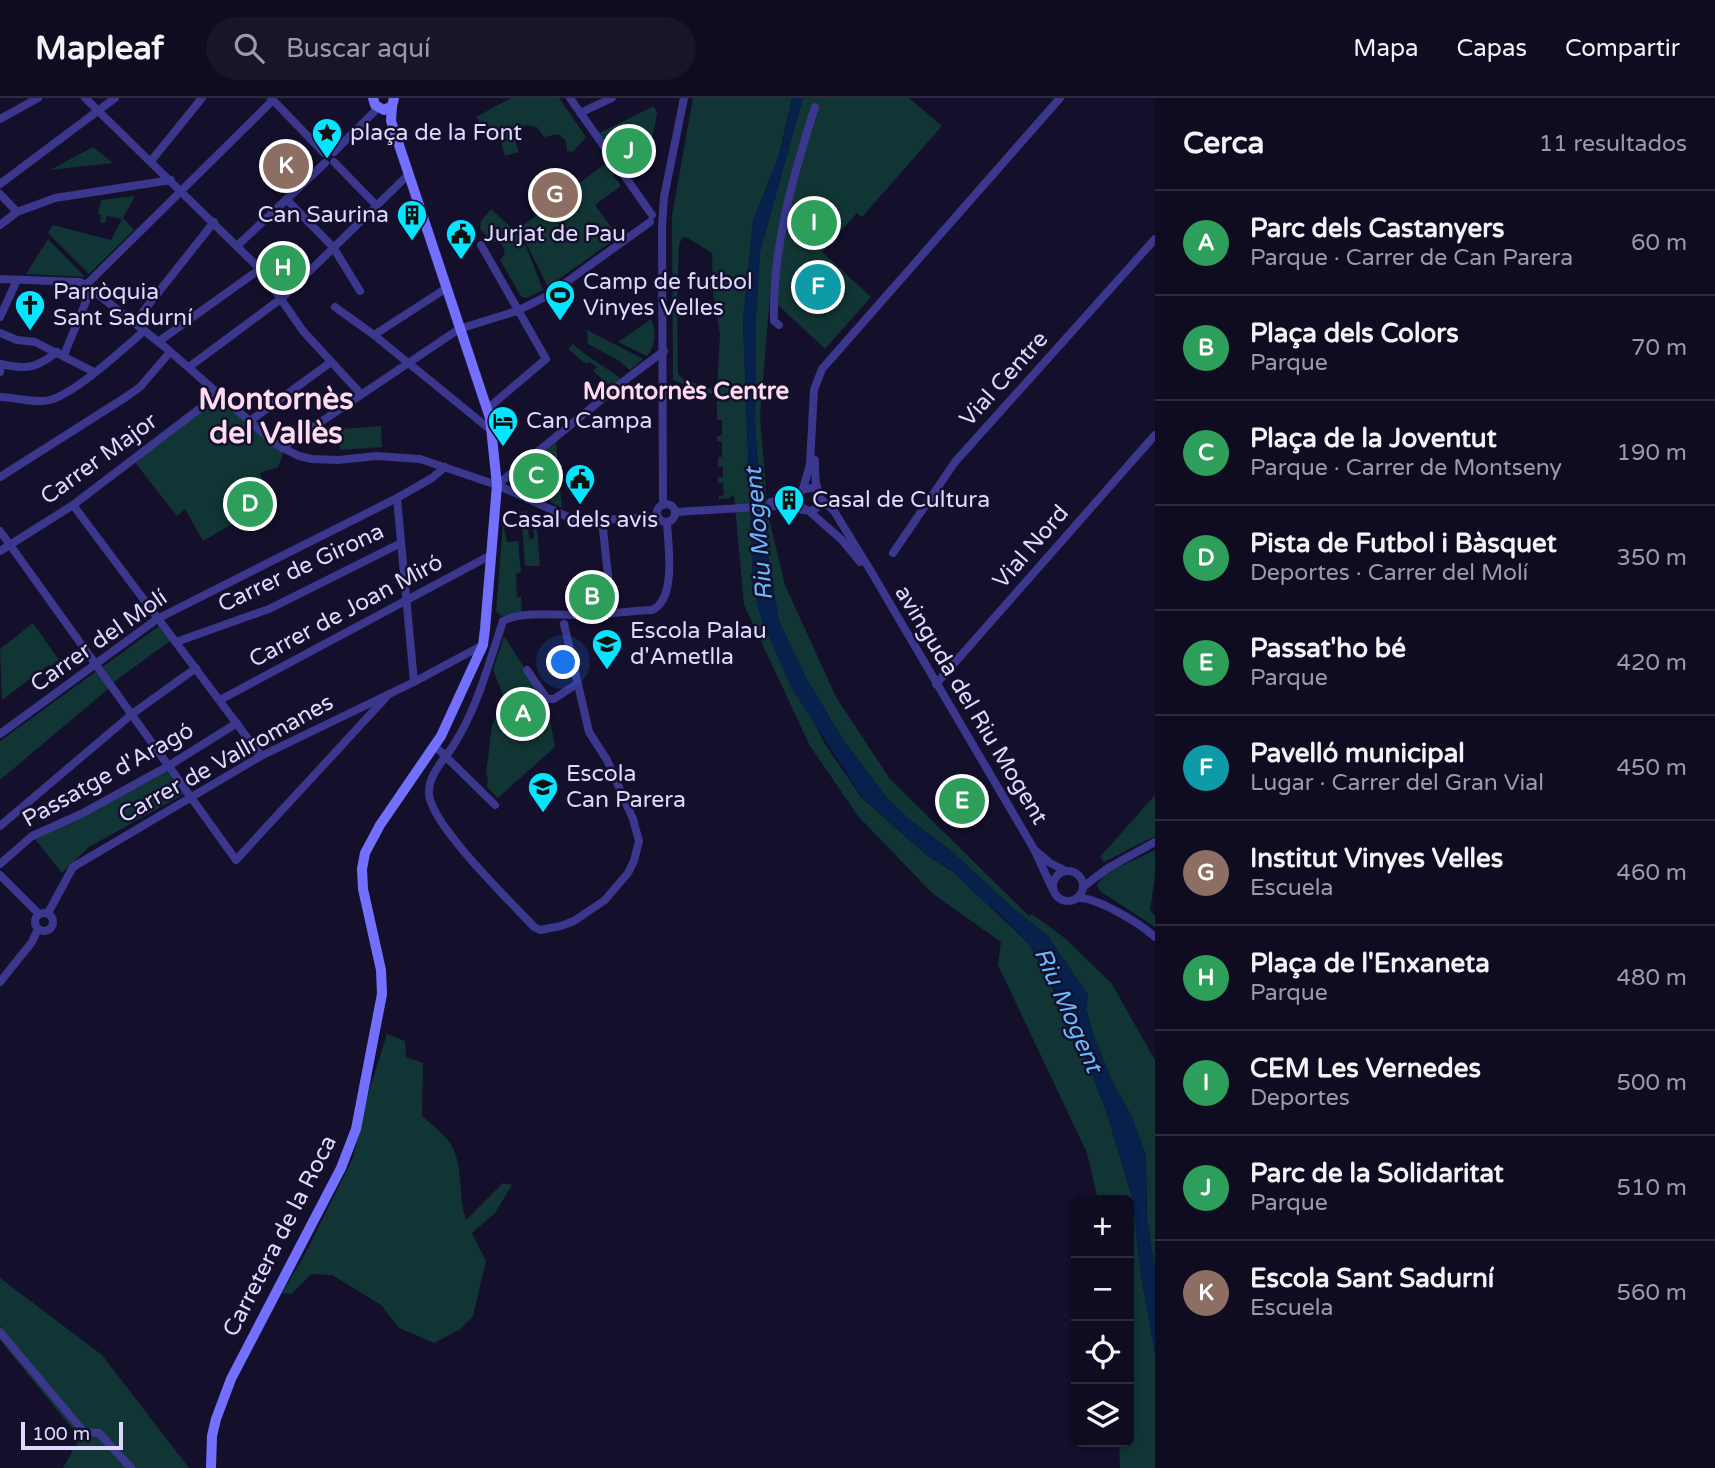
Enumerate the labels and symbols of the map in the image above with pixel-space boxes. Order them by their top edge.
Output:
place icon: plaça de la Font [310,116,344,160]
place label: plaça de la Font [350,119,522,147]
pin: J [606,125,652,177]
pin: K [263,140,309,192]
pin: G [532,169,578,221]
pin: I [791,197,837,249]
building icon: Can Saurina [395,198,429,242]
place label: Can Saurina [258,201,389,229]
public building icon: Jurjat de Pau [444,217,478,261]
place label: Jurjat de Pau [484,220,626,248]
pin: H [260,242,306,294]
pin: F [795,261,841,313]
place label: Camp de futbol Vinyes Velles [583,268,753,322]
place label: Parròquia Sant Sadurní [53,278,193,332]
sports icon: Camp de futbol Vinyes Velles [543,278,577,322]
church icon: Parròquia Sant Sadurní [13,288,47,332]
street label: Vial Centre [954,326,1054,432]
district label: Montornès Centre [583,377,790,406]
district label: Montornès del Vallès [198,381,354,452]
hotel icon: Can Campa [486,404,520,448]
street label: Carrer Major [35,407,163,511]
place label: Can Campa [526,407,652,435]
pin: C [513,450,559,502]
public building icon: Casal dels avis [563,462,597,506]
water label: Riu Mogent [738,463,779,602]
pin: D [227,478,273,530]
building icon: Casal de Cultura [772,483,806,527]
place label: Casal de Cultura [812,486,990,514]
street label: Vial Nord [987,500,1075,594]
place label: Casal dels avis [502,506,658,534]
street label: Carrer de Girona [214,517,388,619]
street label: Carrer de Joan Miró [244,548,448,674]
pin: B [569,571,615,623]
street label: avinguda del Riu Mogent [888,580,1054,830]
street label: Carrer del Molí [25,583,173,699]
place label: Escola Palau d'Ametlla [630,617,767,671]
school or university icon: Escola Palau d'Ametlla [590,627,624,671]
your location [546,645,580,679]
street label: Carrer de Vallromanes [114,688,338,830]
pin: A [500,688,546,740]
street label: Passatge d'Aragó [17,716,199,834]
place label: Escola Can Parera [566,760,686,814]
school or university icon: Escola Can Parera [526,770,560,814]
pin: E [939,775,985,827]
water label: Riu Mogent [1028,943,1110,1079]
street label: Carretera de la Roca [217,1131,343,1341]
scale bar [21,1419,122,1451]

